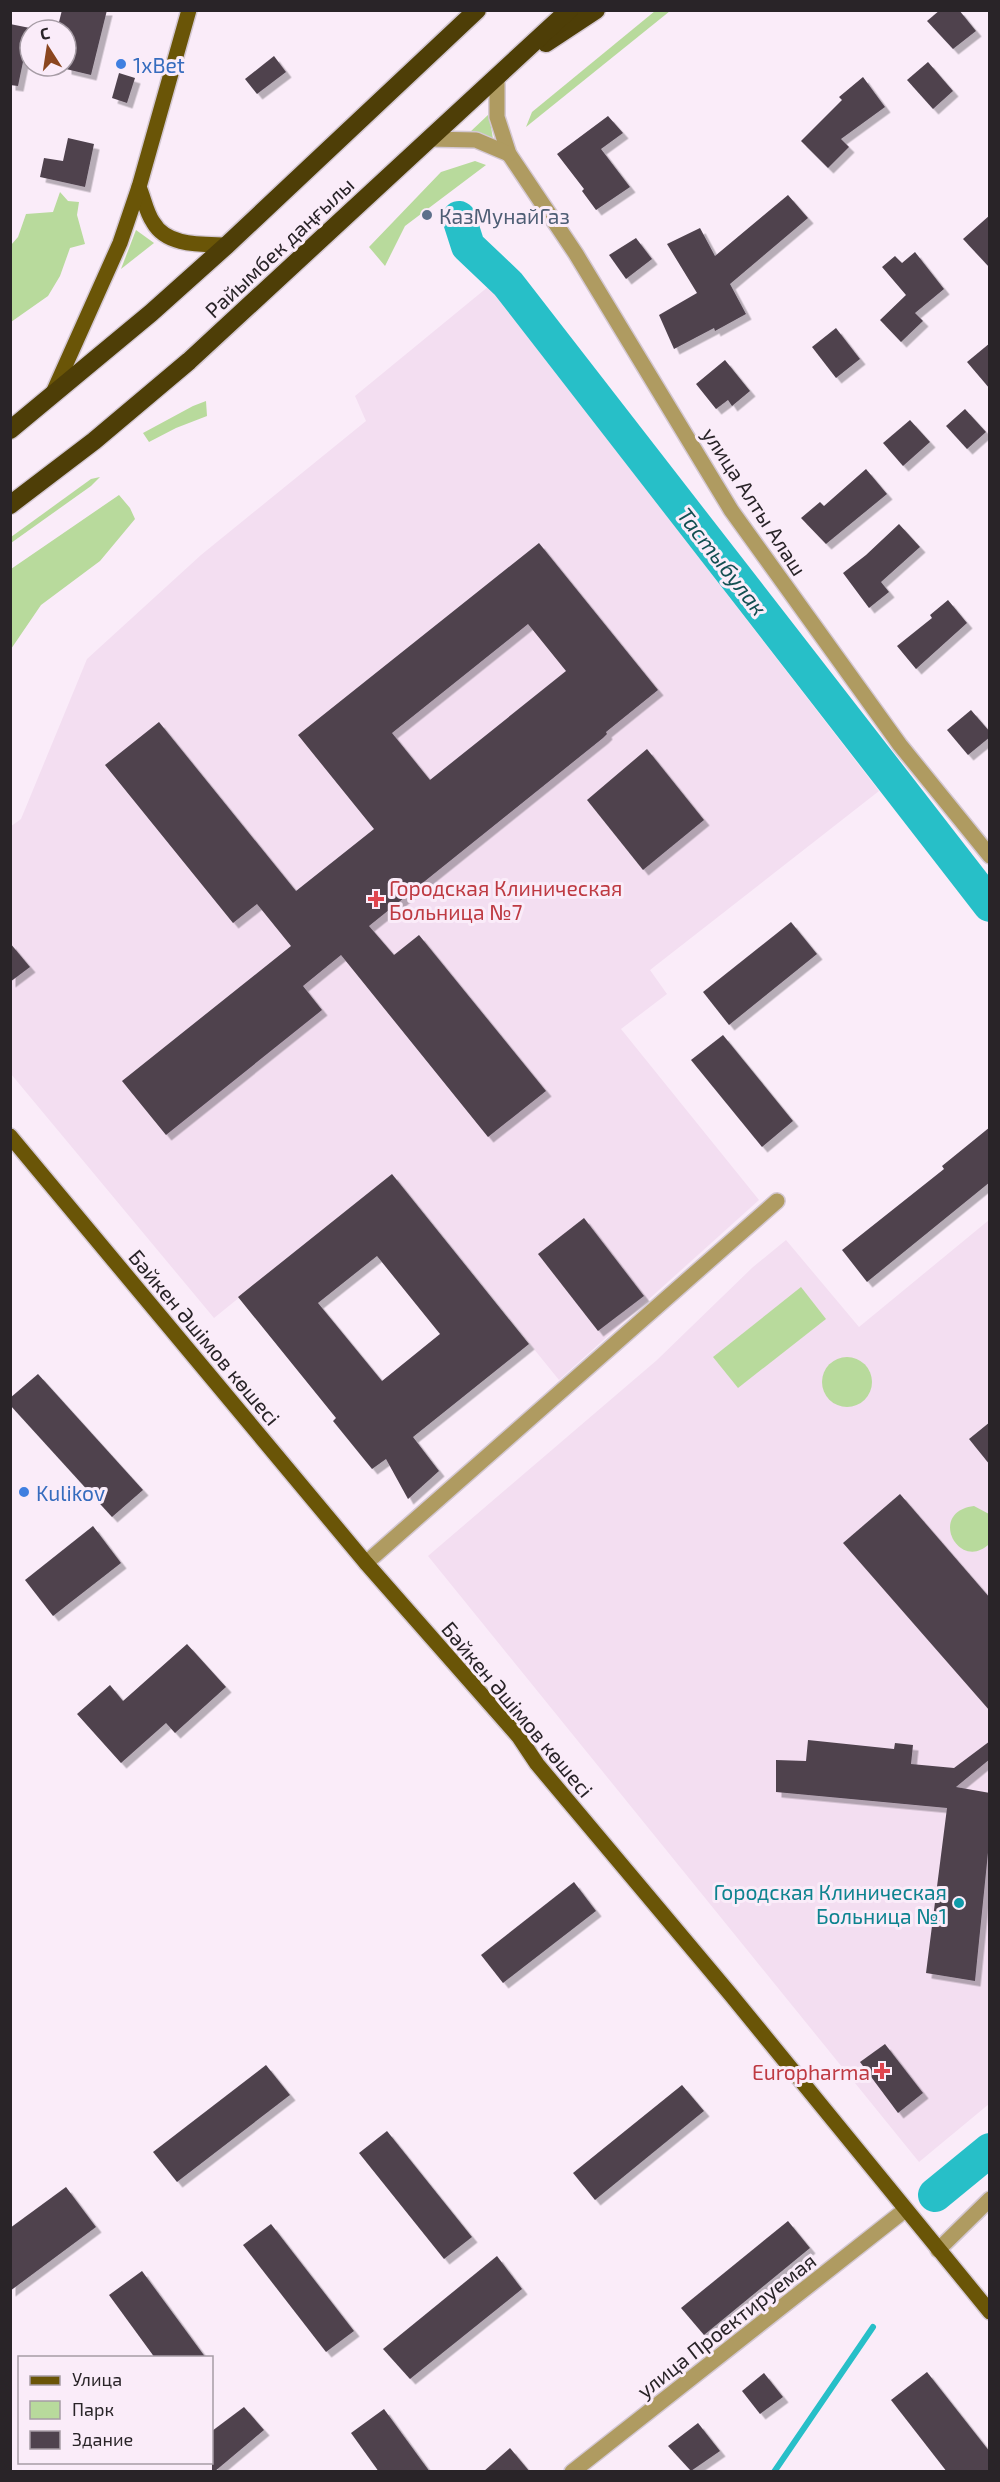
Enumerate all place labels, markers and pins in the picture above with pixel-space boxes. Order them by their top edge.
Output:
place label: 1xBet [133,52,185,77]
marker: 1xBet [114,57,128,71]
place label: КазМунайГаз [439,203,570,229]
marker: КазМунайГаз [420,208,434,222]
place label: Городская Клиническая Больница №7 [389,875,622,924]
marker: Городская Клиническая Больница №7 [367,890,385,908]
place label: Kulikov [36,1480,105,1505]
marker: Kulikov [17,1485,31,1499]
place label: Городская Клиническая Больница №1 [714,1879,947,1928]
marker: Городская Клиническая Больница №1 [952,1896,966,1910]
place label: Europharma [752,2059,870,2084]
marker: Europharma [875,2064,889,2078]

